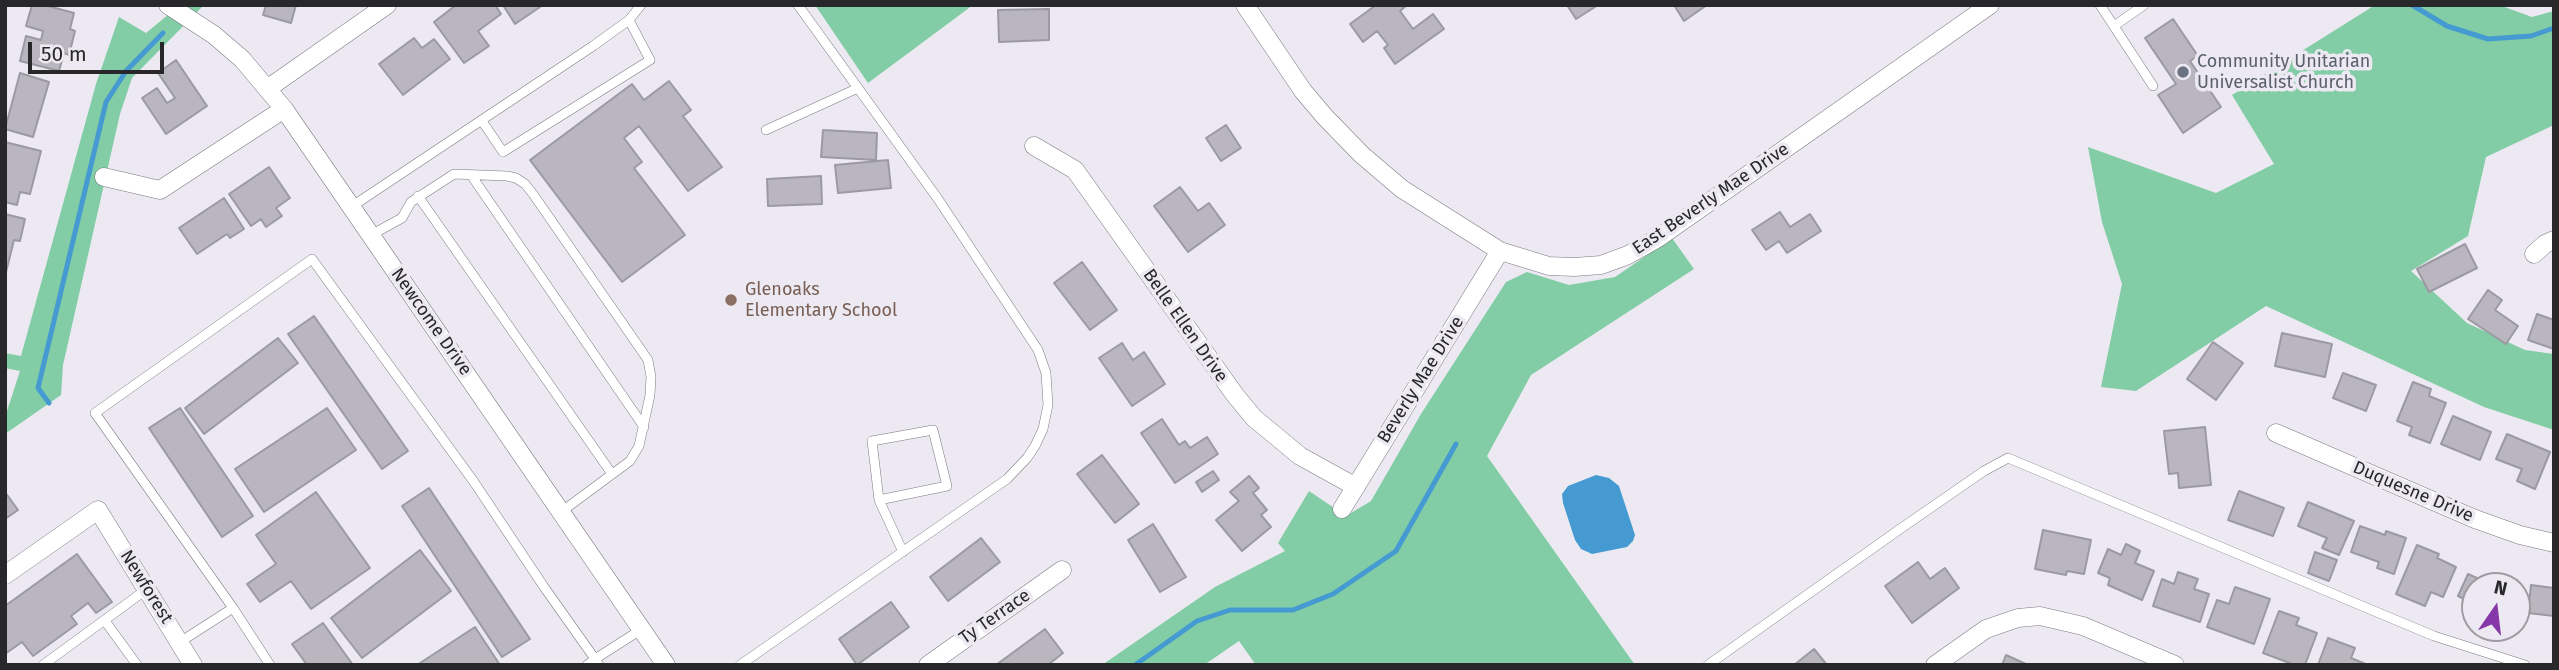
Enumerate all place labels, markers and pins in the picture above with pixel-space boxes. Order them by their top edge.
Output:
place label: Community Unitarian Universalist Church [2197,51,2370,94]
marker: Community Unitarian Universalist Church [2175,64,2191,80]
place label: Glenoaks Elementary School [745,279,897,322]
marker: Glenoaks Elementary School [723,292,739,308]

